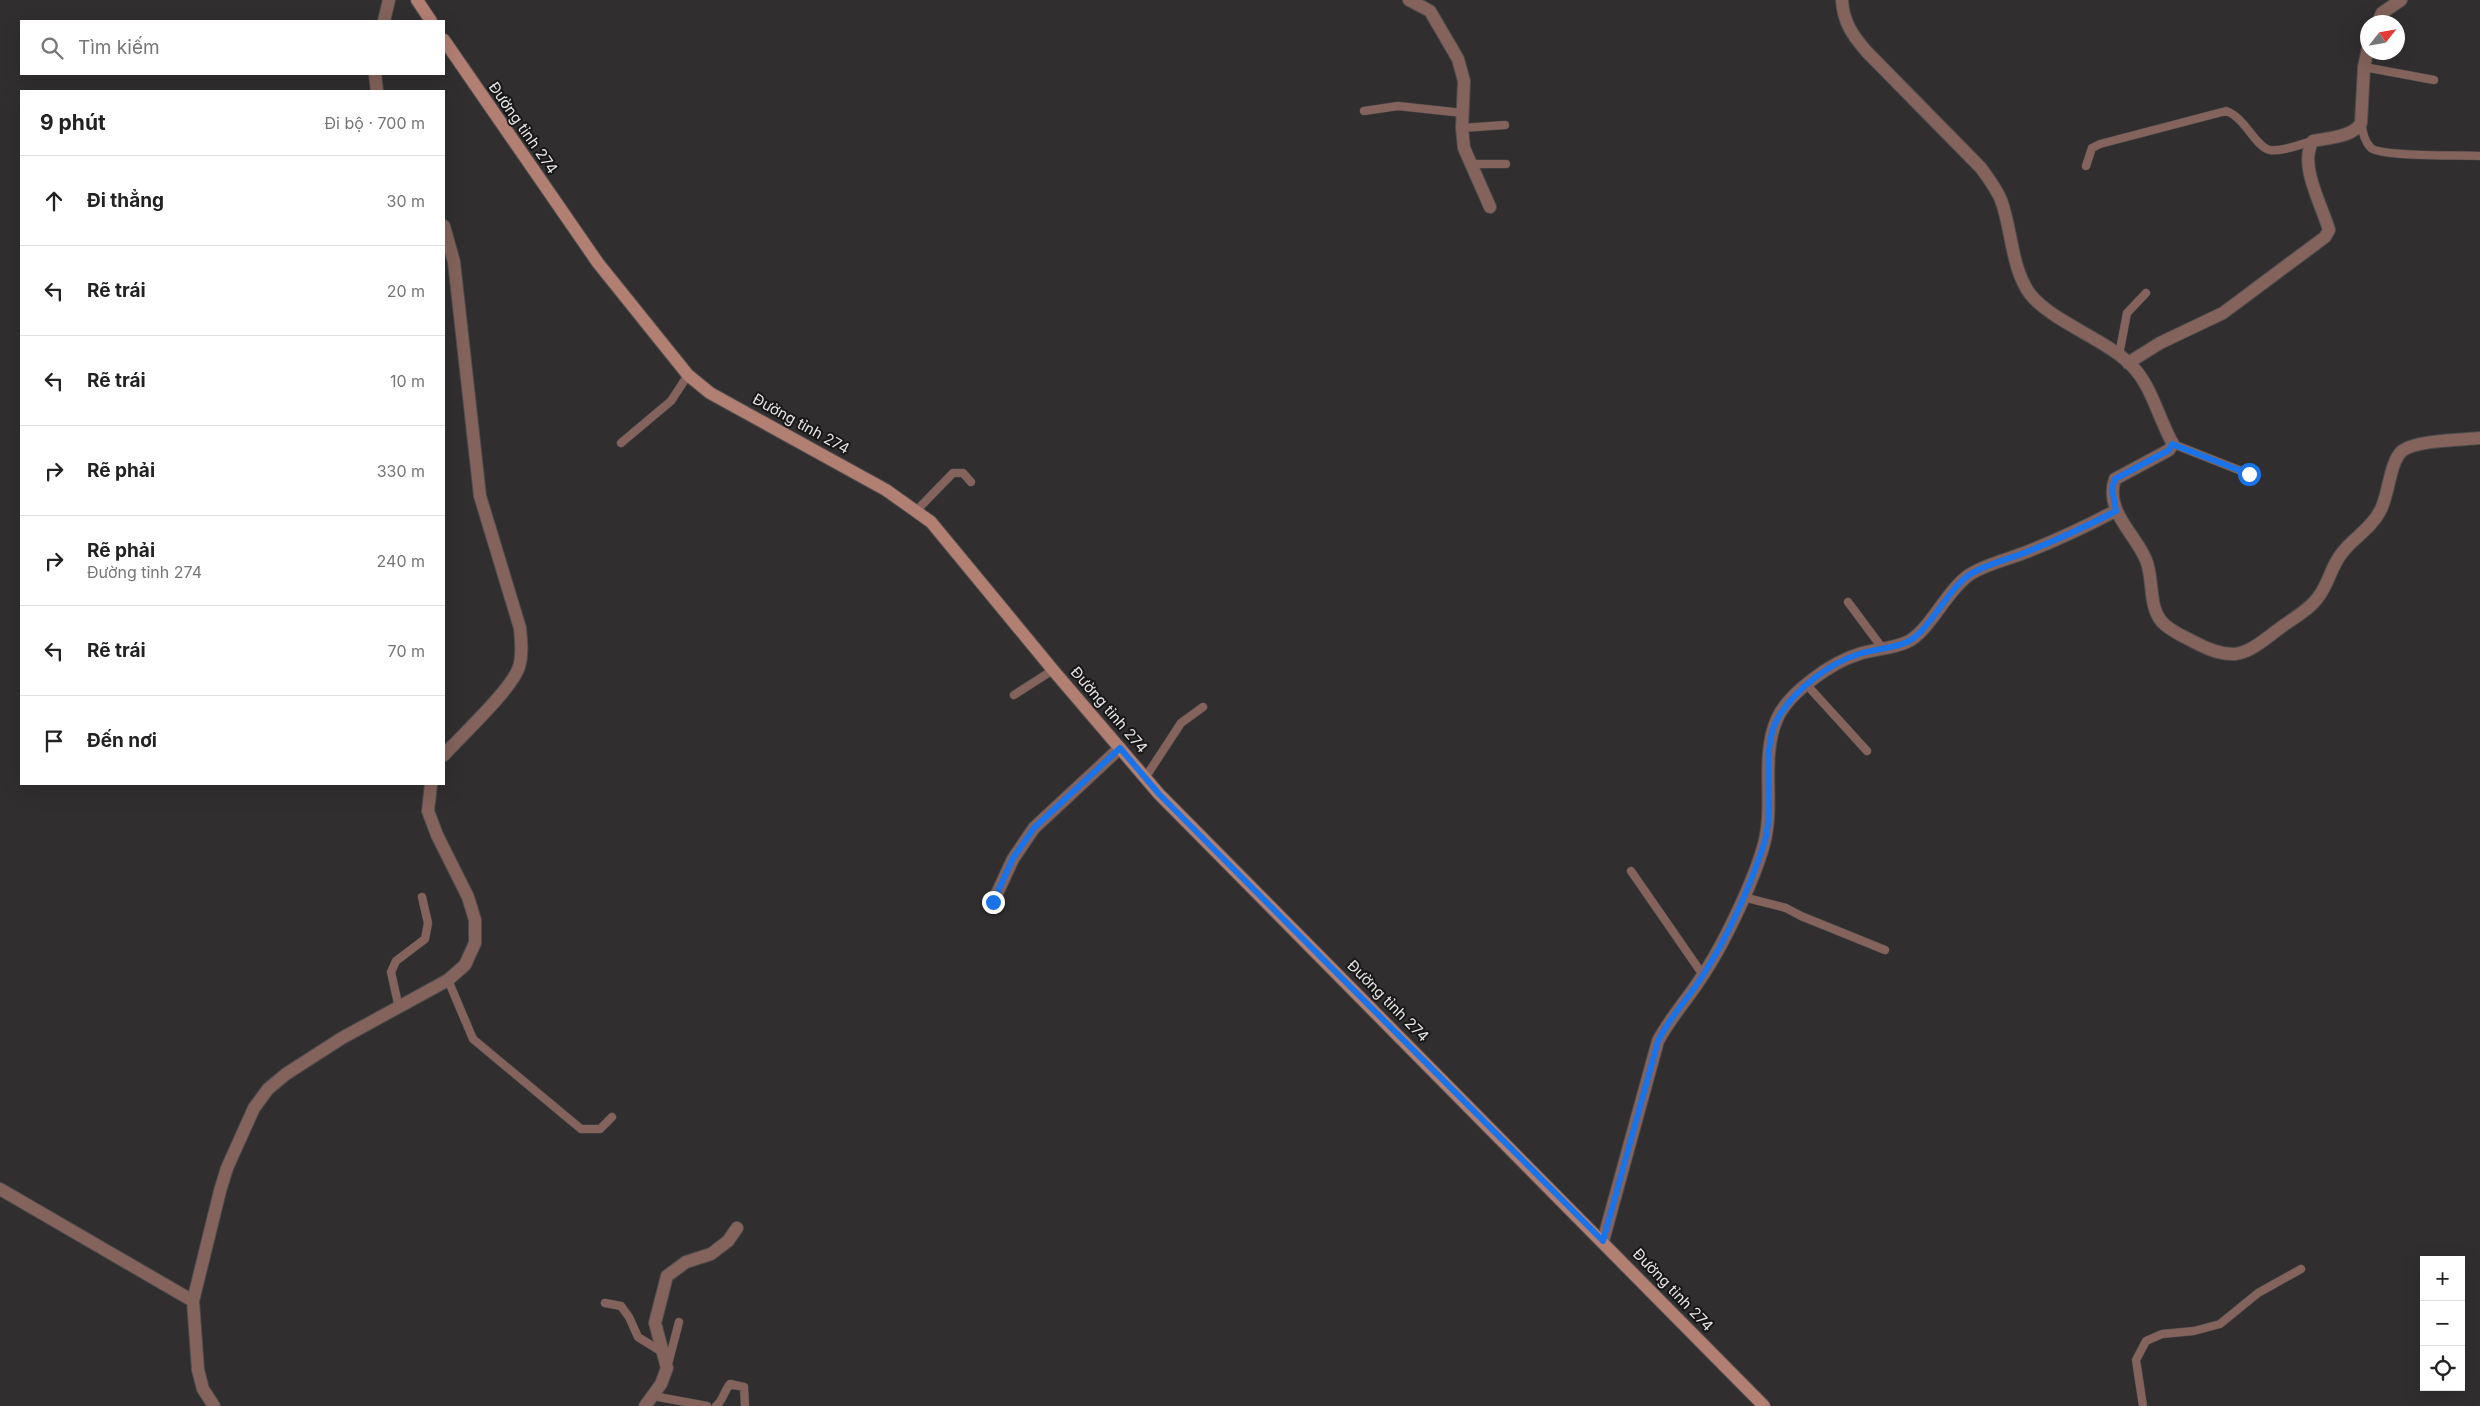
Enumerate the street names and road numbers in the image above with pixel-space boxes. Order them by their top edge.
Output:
street label: Đường tỉnh 274 [485,78,562,177]
street label: Đường tỉnh 274 [749,389,853,458]
street label: Đường tỉnh 274 [1067,663,1152,757]
street label: Đường tỉnh 274 [1344,956,1433,1045]
street label: Đường tỉnh 274 [1629,1244,1718,1335]

